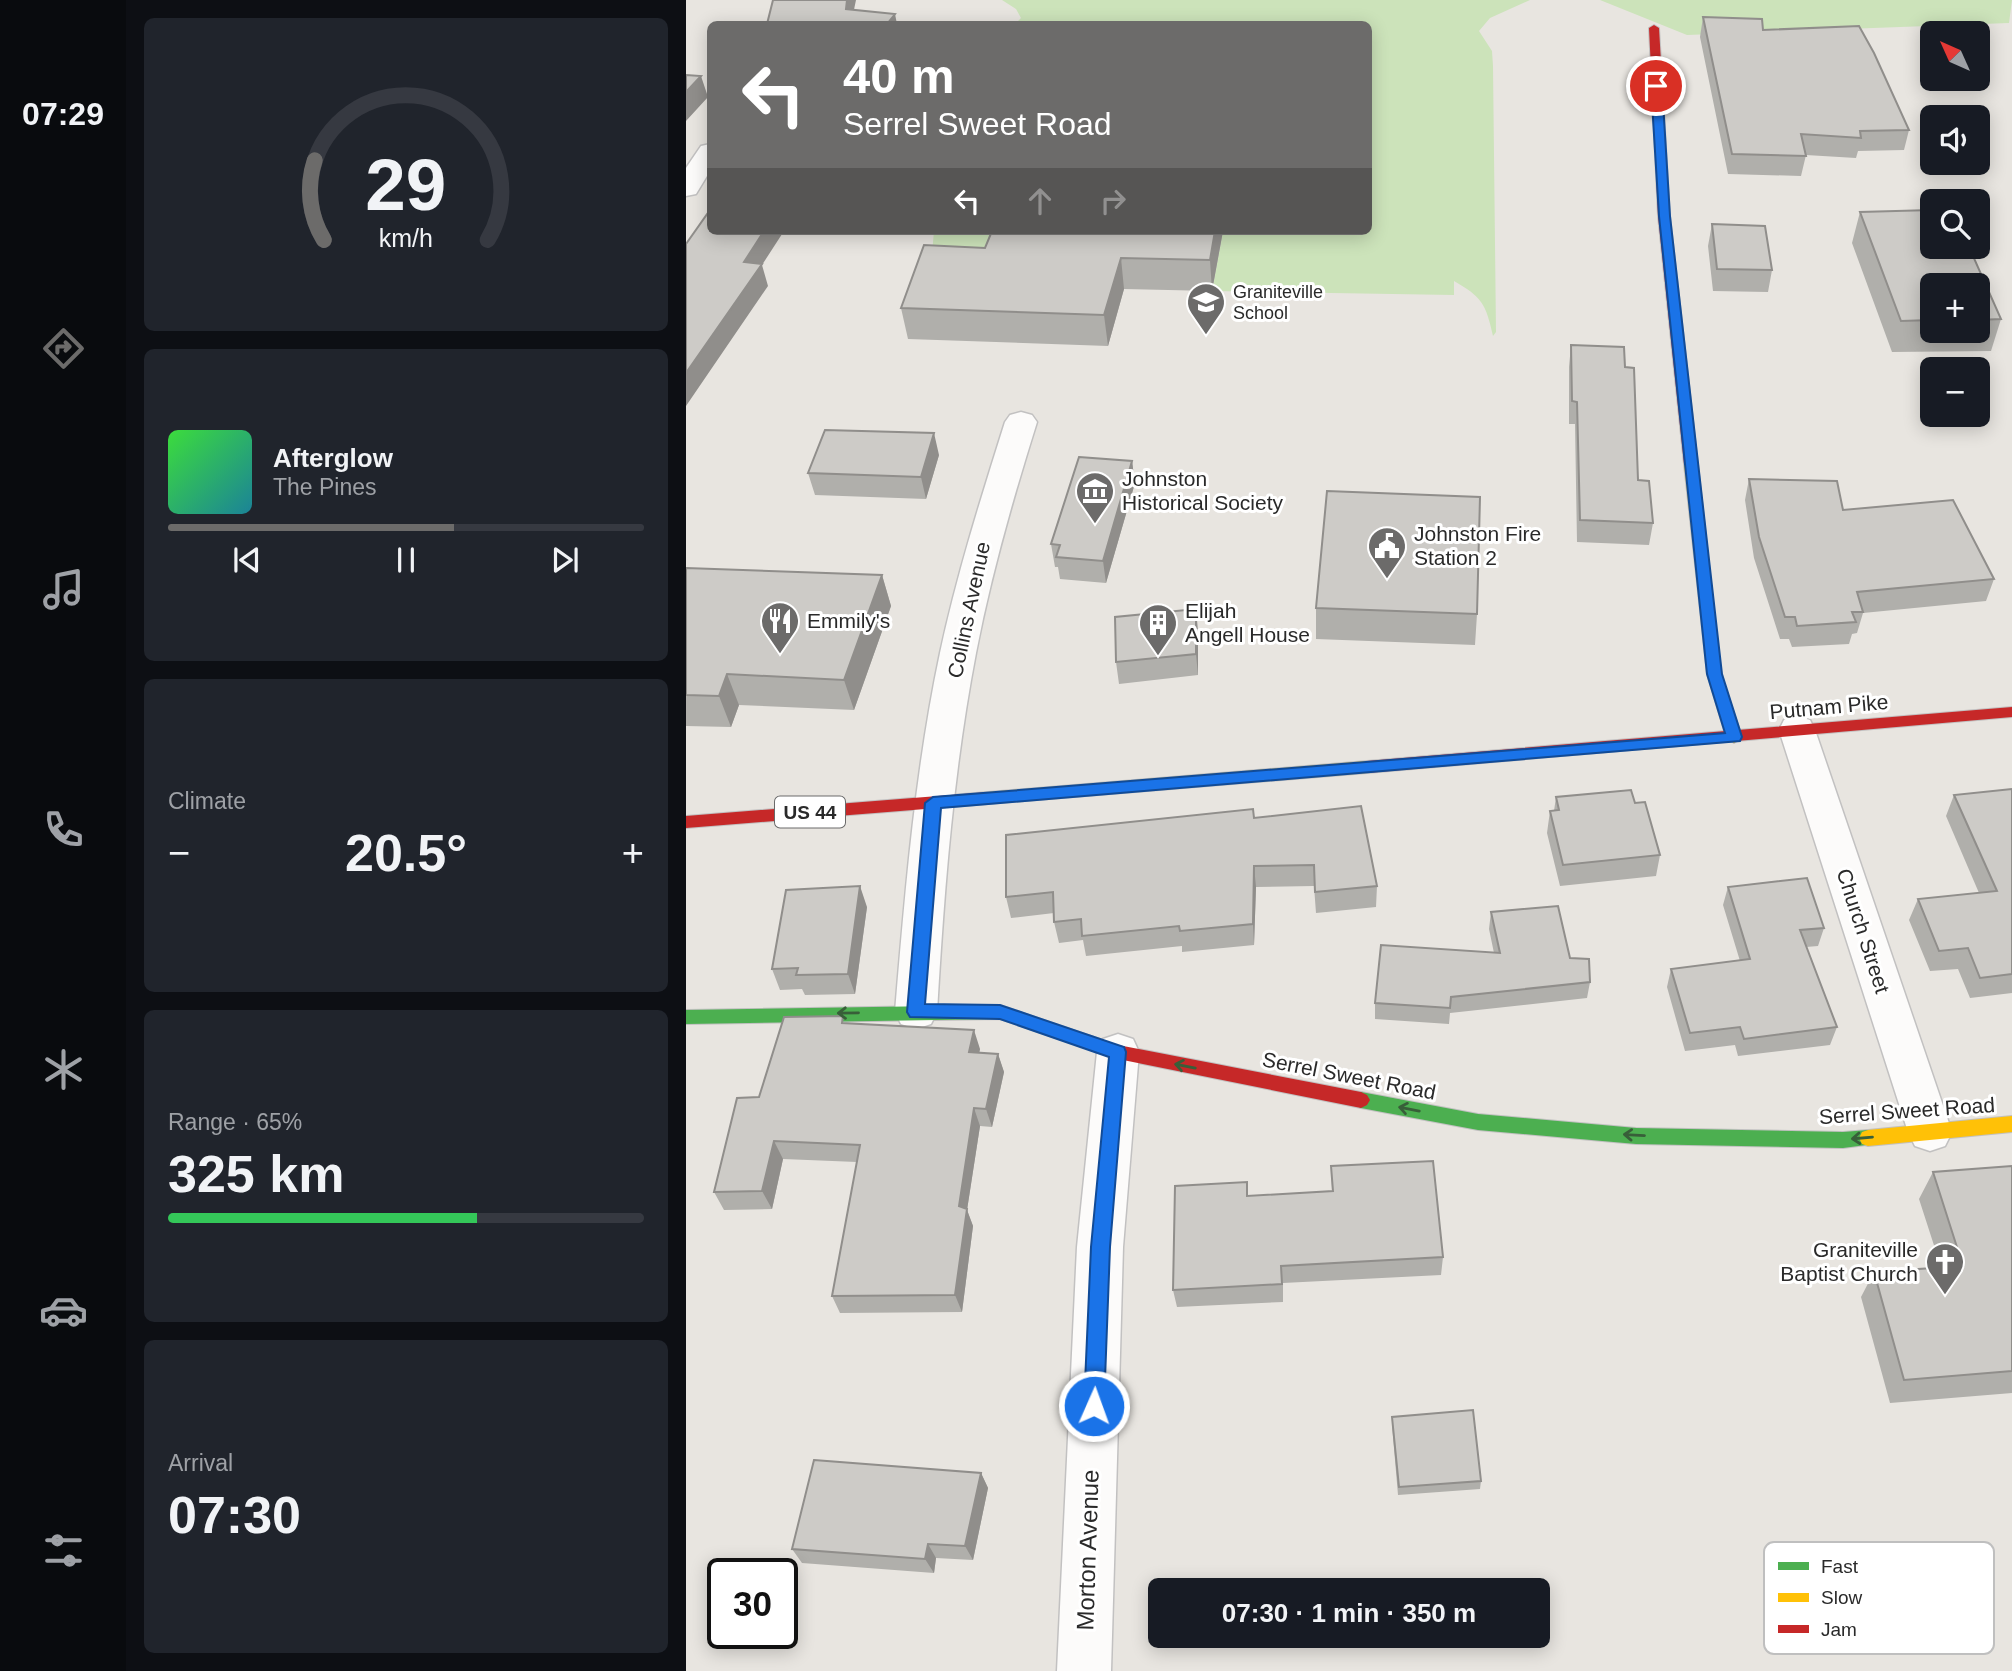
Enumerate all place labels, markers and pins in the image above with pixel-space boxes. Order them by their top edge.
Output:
pin [1626,56,1686,116]
school or university icon: Graniteville School [1185,281,1227,336]
place label: Graniteville School [1233,282,1323,323]
place label: Johnston Historical Society [1122,467,1284,514]
museum icon: Johnston Historical Society [1074,470,1116,525]
place label: Johnston Fire Station 2 [1414,522,1541,569]
public building icon: Johnston Fire Station 2 [1366,525,1408,580]
place label: Elijah Angell House [1185,599,1310,646]
restaurant icon: Emmily's [759,600,801,655]
building icon: Elijah Angell House [1137,602,1179,657]
place label: Emmily's [807,609,890,632]
place label: Graniteville Baptist Church [1780,1238,1918,1285]
church icon: Graniteville Baptist Church [1924,1241,1966,1296]

